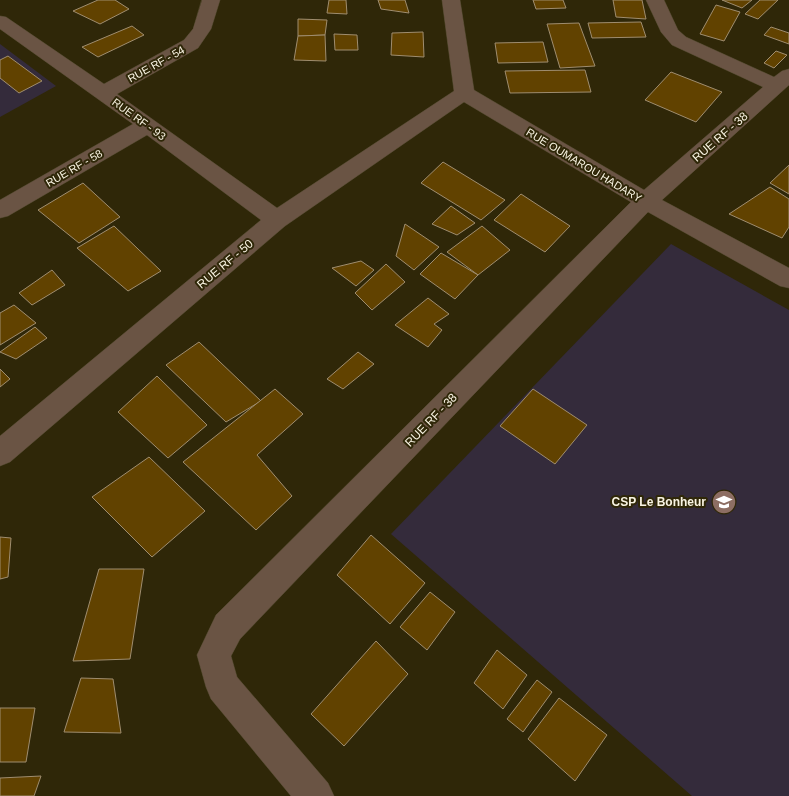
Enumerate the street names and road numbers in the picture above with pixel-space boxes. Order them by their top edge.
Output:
street label: RUE RF - 54 [126,43,186,85]
street label: RUE RF - 93 [110,96,168,142]
street label: RUE RF - 38 [689,109,751,165]
street label: RUE OUMAROU HADARY [524,126,644,205]
street label: RUE RF - 58 [44,147,104,189]
street label: RUE RF - 50 [194,236,256,291]
street label: RUE RF - 38 [402,390,460,450]

